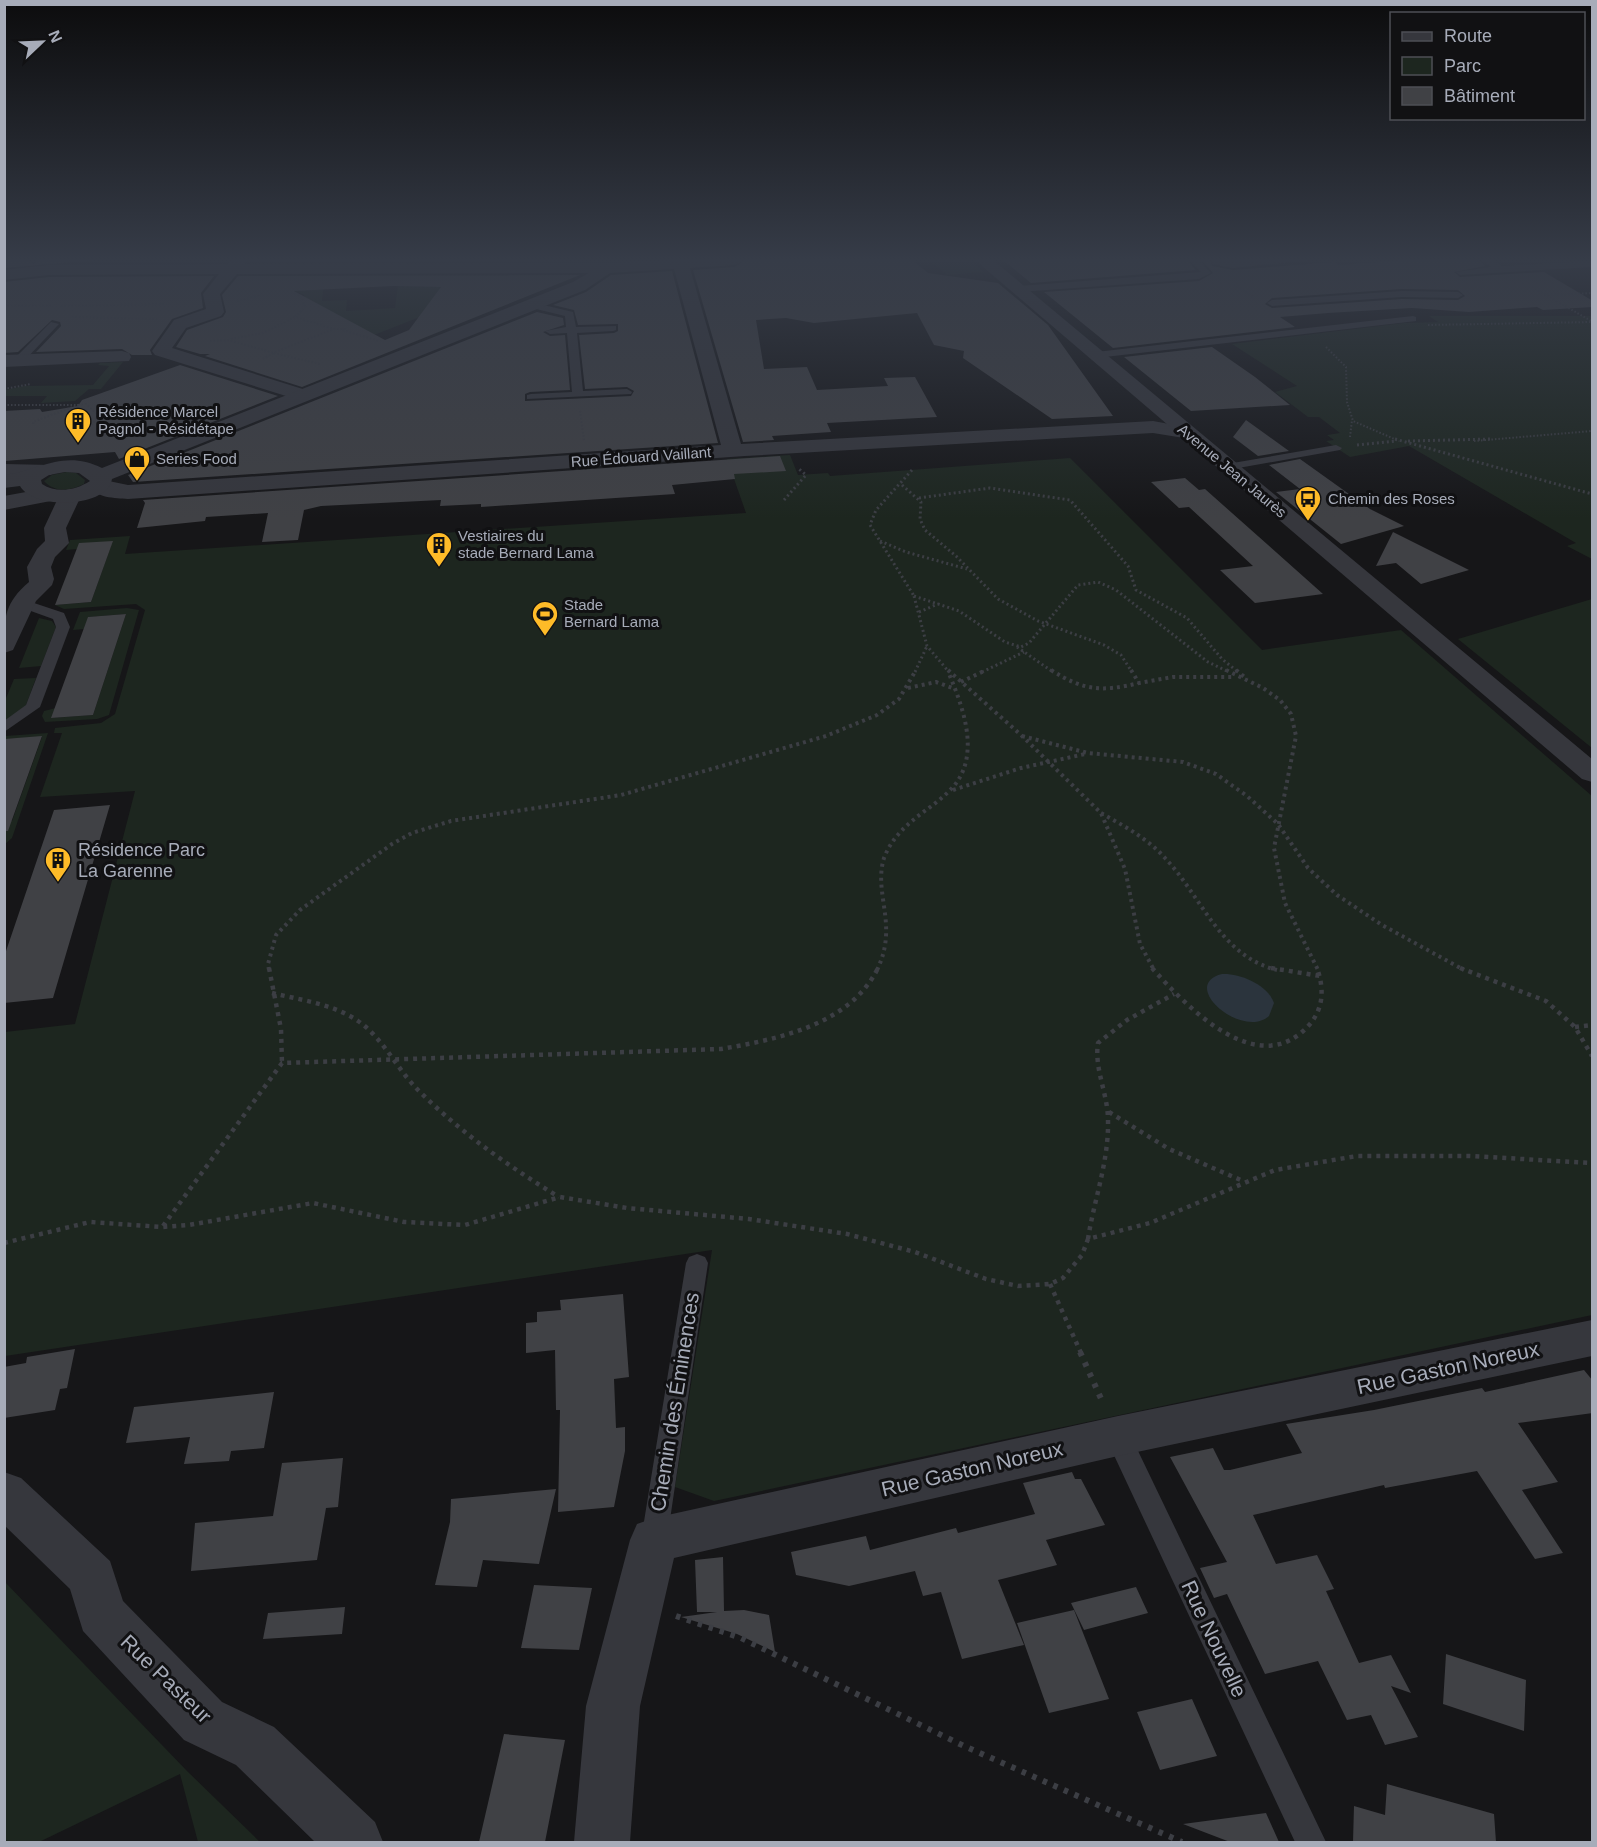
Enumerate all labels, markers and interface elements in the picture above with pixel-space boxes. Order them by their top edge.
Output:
north arrow [12,12,72,72]
legend [1390,12,1585,120]
text: Route [1444,26,1492,46]
text: N [45,28,65,45]
text: Parc [1444,56,1481,76]
text: Bâtiment [1444,86,1515,106]
place label: Résidence Marcel Pagnol - Résidétape [98,403,234,437]
building icon: Résidence Marcel Pagnol - Résidétape [63,406,93,444]
street label: Avenue Jean Jaurès [1175,420,1290,521]
street label: Rue Édouard Vaillant [570,443,713,470]
shop icon: Series Food [122,444,152,482]
place label: Series Food [156,450,237,467]
bus stop icon: Chemin des Roses [1293,484,1323,522]
place label: Chemin des Roses [1328,490,1455,507]
place label: Vestiaires du stade Bernard Lama [458,527,595,561]
building icon: Vestiaires du stade Bernard Lama [424,530,454,568]
place label: Stade Bernard Lama [564,596,660,630]
sports icon: Stade Bernard Lama [530,599,560,637]
place label: Résidence Parc La Garenne [78,840,205,881]
building icon: Résidence Parc La Garenne [43,845,73,883]
street label: Chemin des Éminences [646,1291,703,1513]
street label: Rue Gaston Noreux [1355,1337,1542,1398]
street label: Rue Gaston Noreux [879,1436,1065,1501]
street label: Rue Nouvelle [1177,1577,1252,1701]
street label: Rue Pasteur [116,1630,216,1727]

